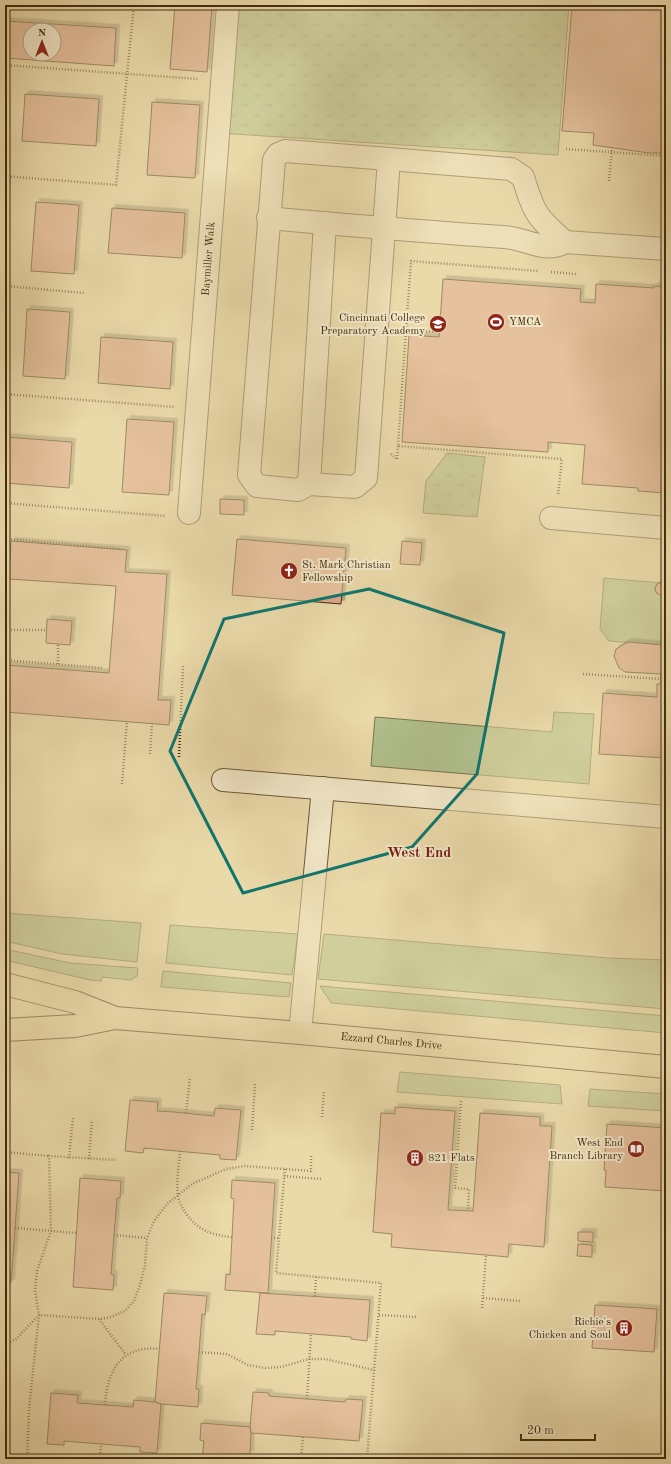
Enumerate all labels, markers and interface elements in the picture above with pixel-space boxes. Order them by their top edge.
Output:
north arrow [22,22,62,62]
text: N [38,28,47,39]
street label: Baymiller Walk [200,221,217,296]
sports icon: YMCA [486,312,506,332]
place label: Cincinnati College Preparatory Academy [320,313,425,337]
school or university icon: Cincinnati College Preparatory Academy [428,314,448,334]
place label: YMCA [509,317,542,328]
place label: St. Mark Christian Fellowship [302,560,391,584]
church icon: St. Mark Christian Fellowship [279,561,299,581]
district label: West End [387,846,451,861]
street label: Ezzard Charles Drive [340,1031,442,1052]
place label: West End Branch Library [549,1138,623,1162]
library icon: West End Branch Library [626,1139,646,1159]
building icon: 821 Flats [405,1148,425,1168]
place label: 821 Flats [428,1153,475,1164]
place label: Richie's Chicken and Soul [529,1317,611,1341]
building icon: Richie's Chicken and Soul [614,1318,634,1338]
scale bar [521,1416,595,1442]
text: 20 m [527,1425,554,1437]

